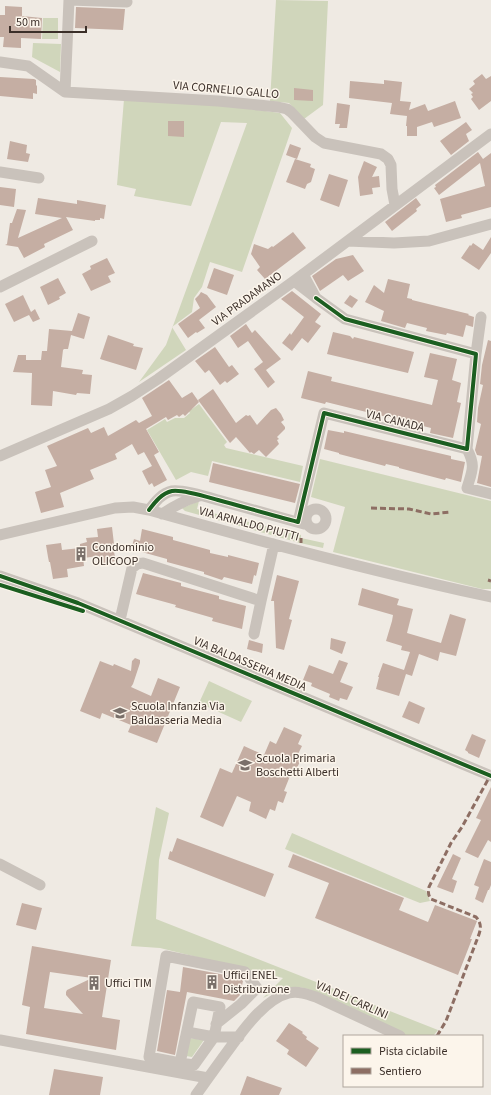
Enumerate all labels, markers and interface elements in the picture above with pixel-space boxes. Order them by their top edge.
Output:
scale bar [10,8,86,34]
text: 50 m [16,14,40,31]
street label: VIA CORNELIO GALLO [172,77,280,103]
street label: VIA PRADAMANO [208,268,286,330]
street label: VIA CANADA [364,406,426,437]
street label: VIA ARNALDO PIUTTI [197,502,301,546]
place label: Condominio OLICOOP [92,539,154,570]
building icon: Condominio OLICOOP [73,546,89,562]
street label: VIA BALDASSERIA MEDIA [191,632,310,696]
place label: Scuola Infanzia Via Baldasseria Media [131,698,225,729]
school or university icon: Scuola Infanzia Via Baldasseria Media [112,705,128,721]
place label: Scuola Primaria Boschetti Alberti [256,750,339,781]
school or university icon: Scuola Primaria Boschetti Alberti [237,757,253,773]
place label: Uffici ENEL Distribuzione [223,967,290,998]
building icon: Uffici ENEL Distribuzione [204,974,220,990]
building icon: Uffici TIM [86,975,102,991]
place label: Uffici TIM [105,975,152,992]
street label: VIA DEI CARLINI [313,976,391,1024]
legend [343,1035,483,1087]
text: Pista ciclabile [379,1043,447,1060]
text: Sentiero [379,1063,421,1080]

